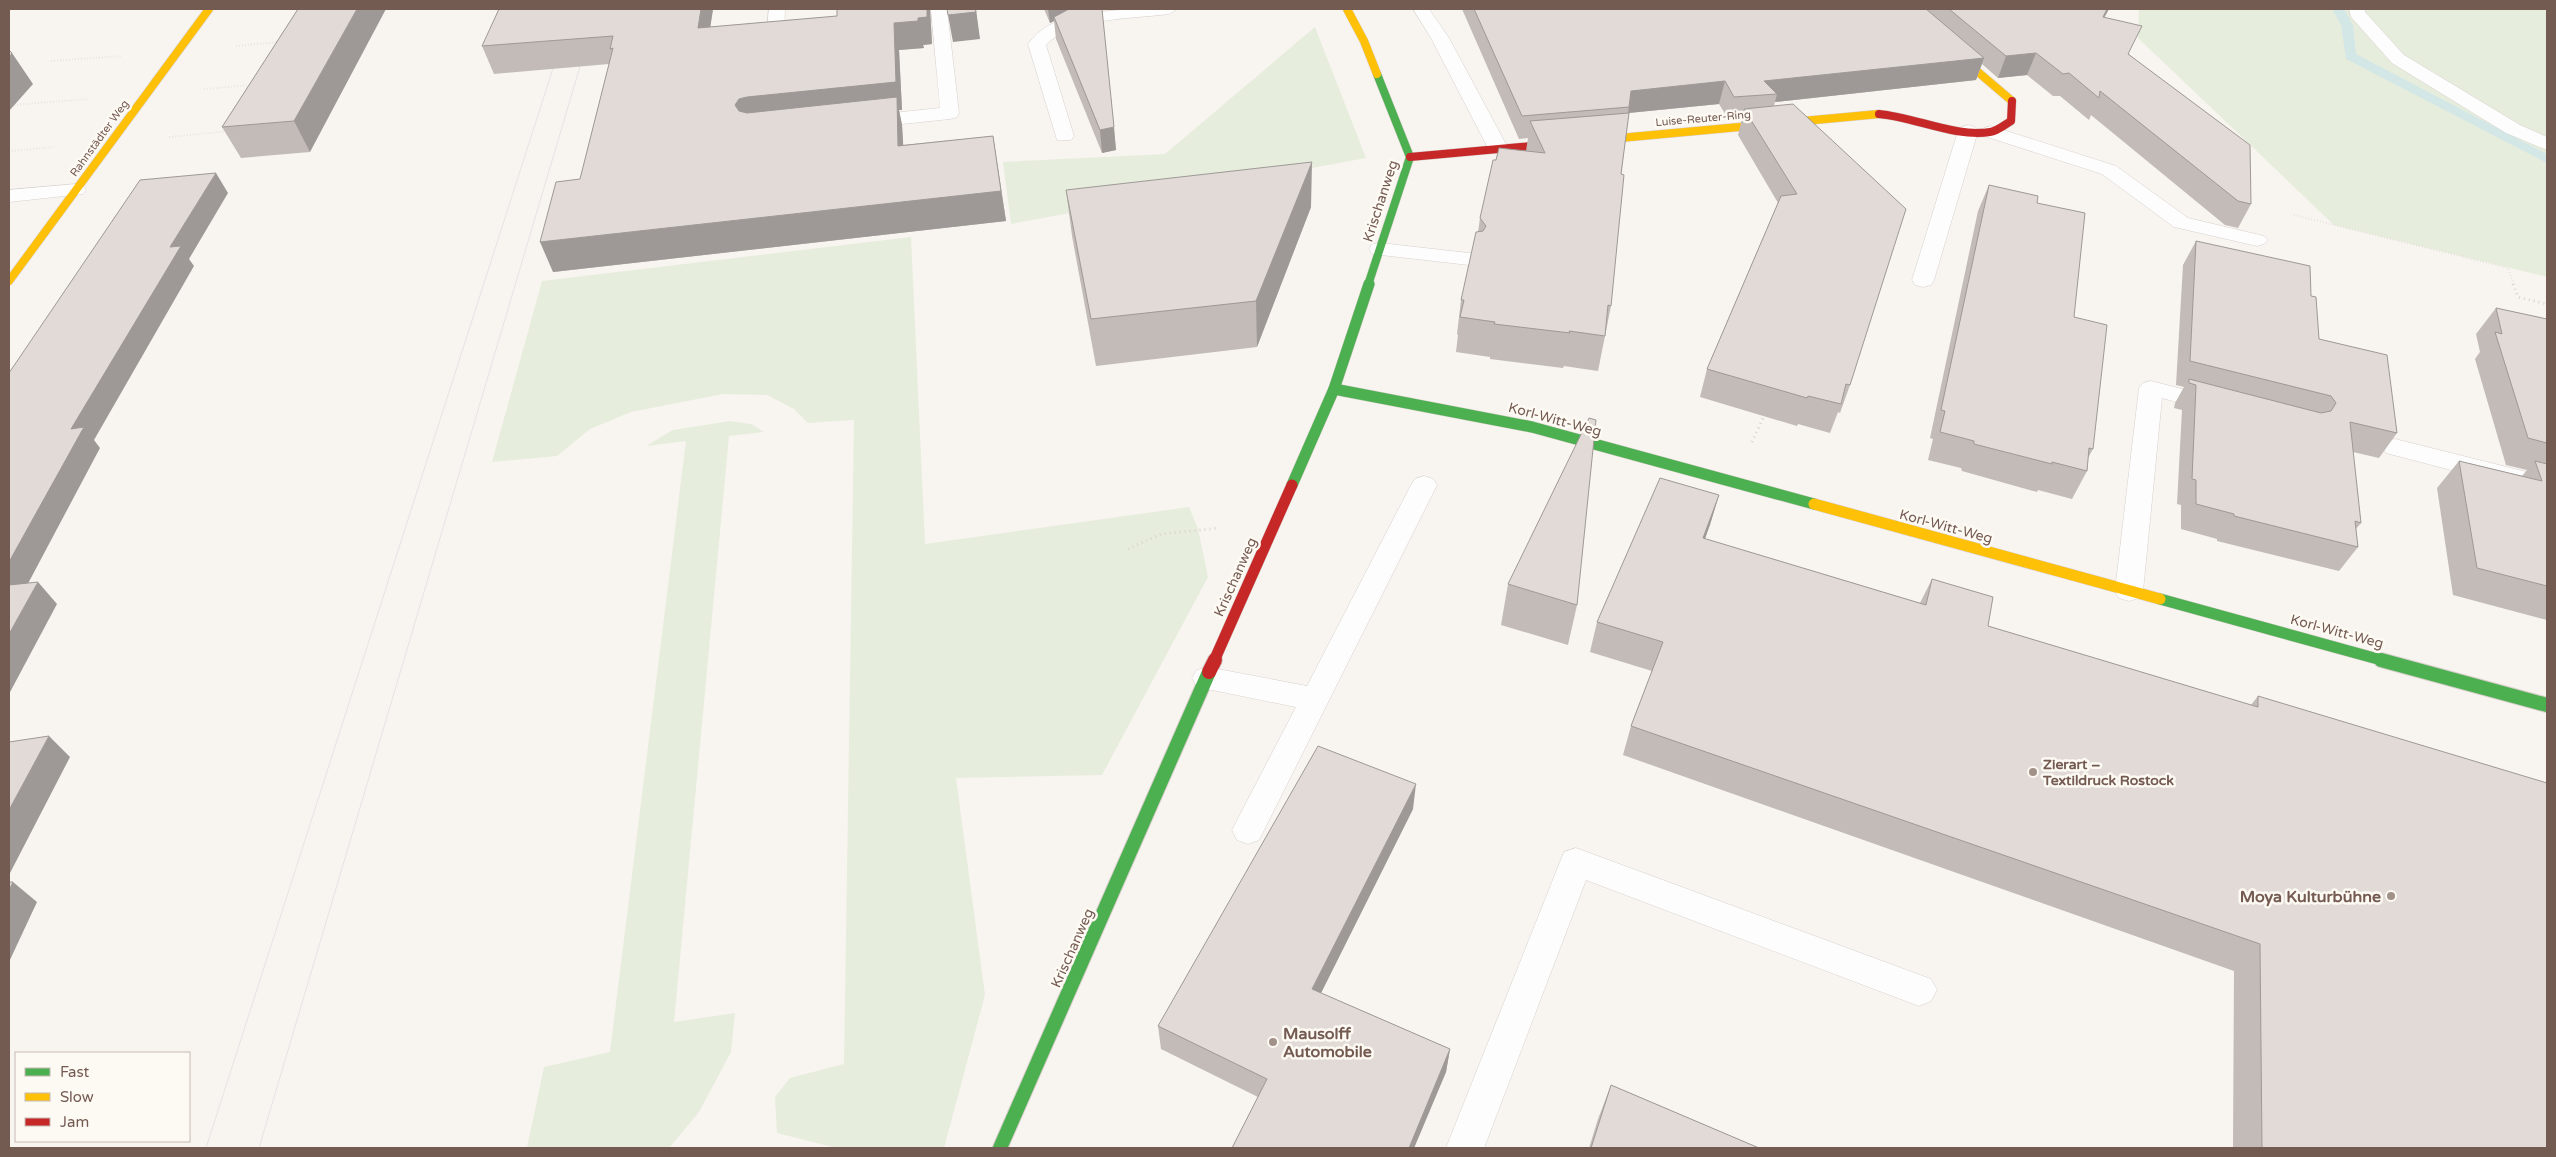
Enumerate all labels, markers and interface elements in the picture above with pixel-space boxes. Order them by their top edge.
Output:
street label: Rahnstädter Weg [67,98,131,179]
street label: Luise-Reuter-Ring [1655,108,1751,129]
street label: Krischanweg [1359,158,1402,244]
street label: Korl-Witt-Weg [1506,399,1603,440]
street label: Korl-Witt-Weg [1897,506,1994,547]
street label: Krischanweg [1210,535,1260,619]
street label: Korl-Witt-Weg [2288,611,2385,652]
place label: Zierart – Textildruck Rostock [2042,756,2174,789]
marker: Zierart – Textildruck Rostock [2027,766,2039,778]
place label: Moya Kulturbühne [2240,887,2381,907]
marker: Moya Kulturbühne [2385,890,2397,902]
street label: Krischanweg [1047,906,1097,990]
place label: Mausolff Automobile [1283,1024,1372,1062]
marker: Mausolff Automobile [1267,1036,1279,1048]
legend [15,1052,190,1142]
text: Fast [60,1063,90,1081]
text: Slow [60,1088,94,1106]
text: Jam [60,1113,89,1131]

